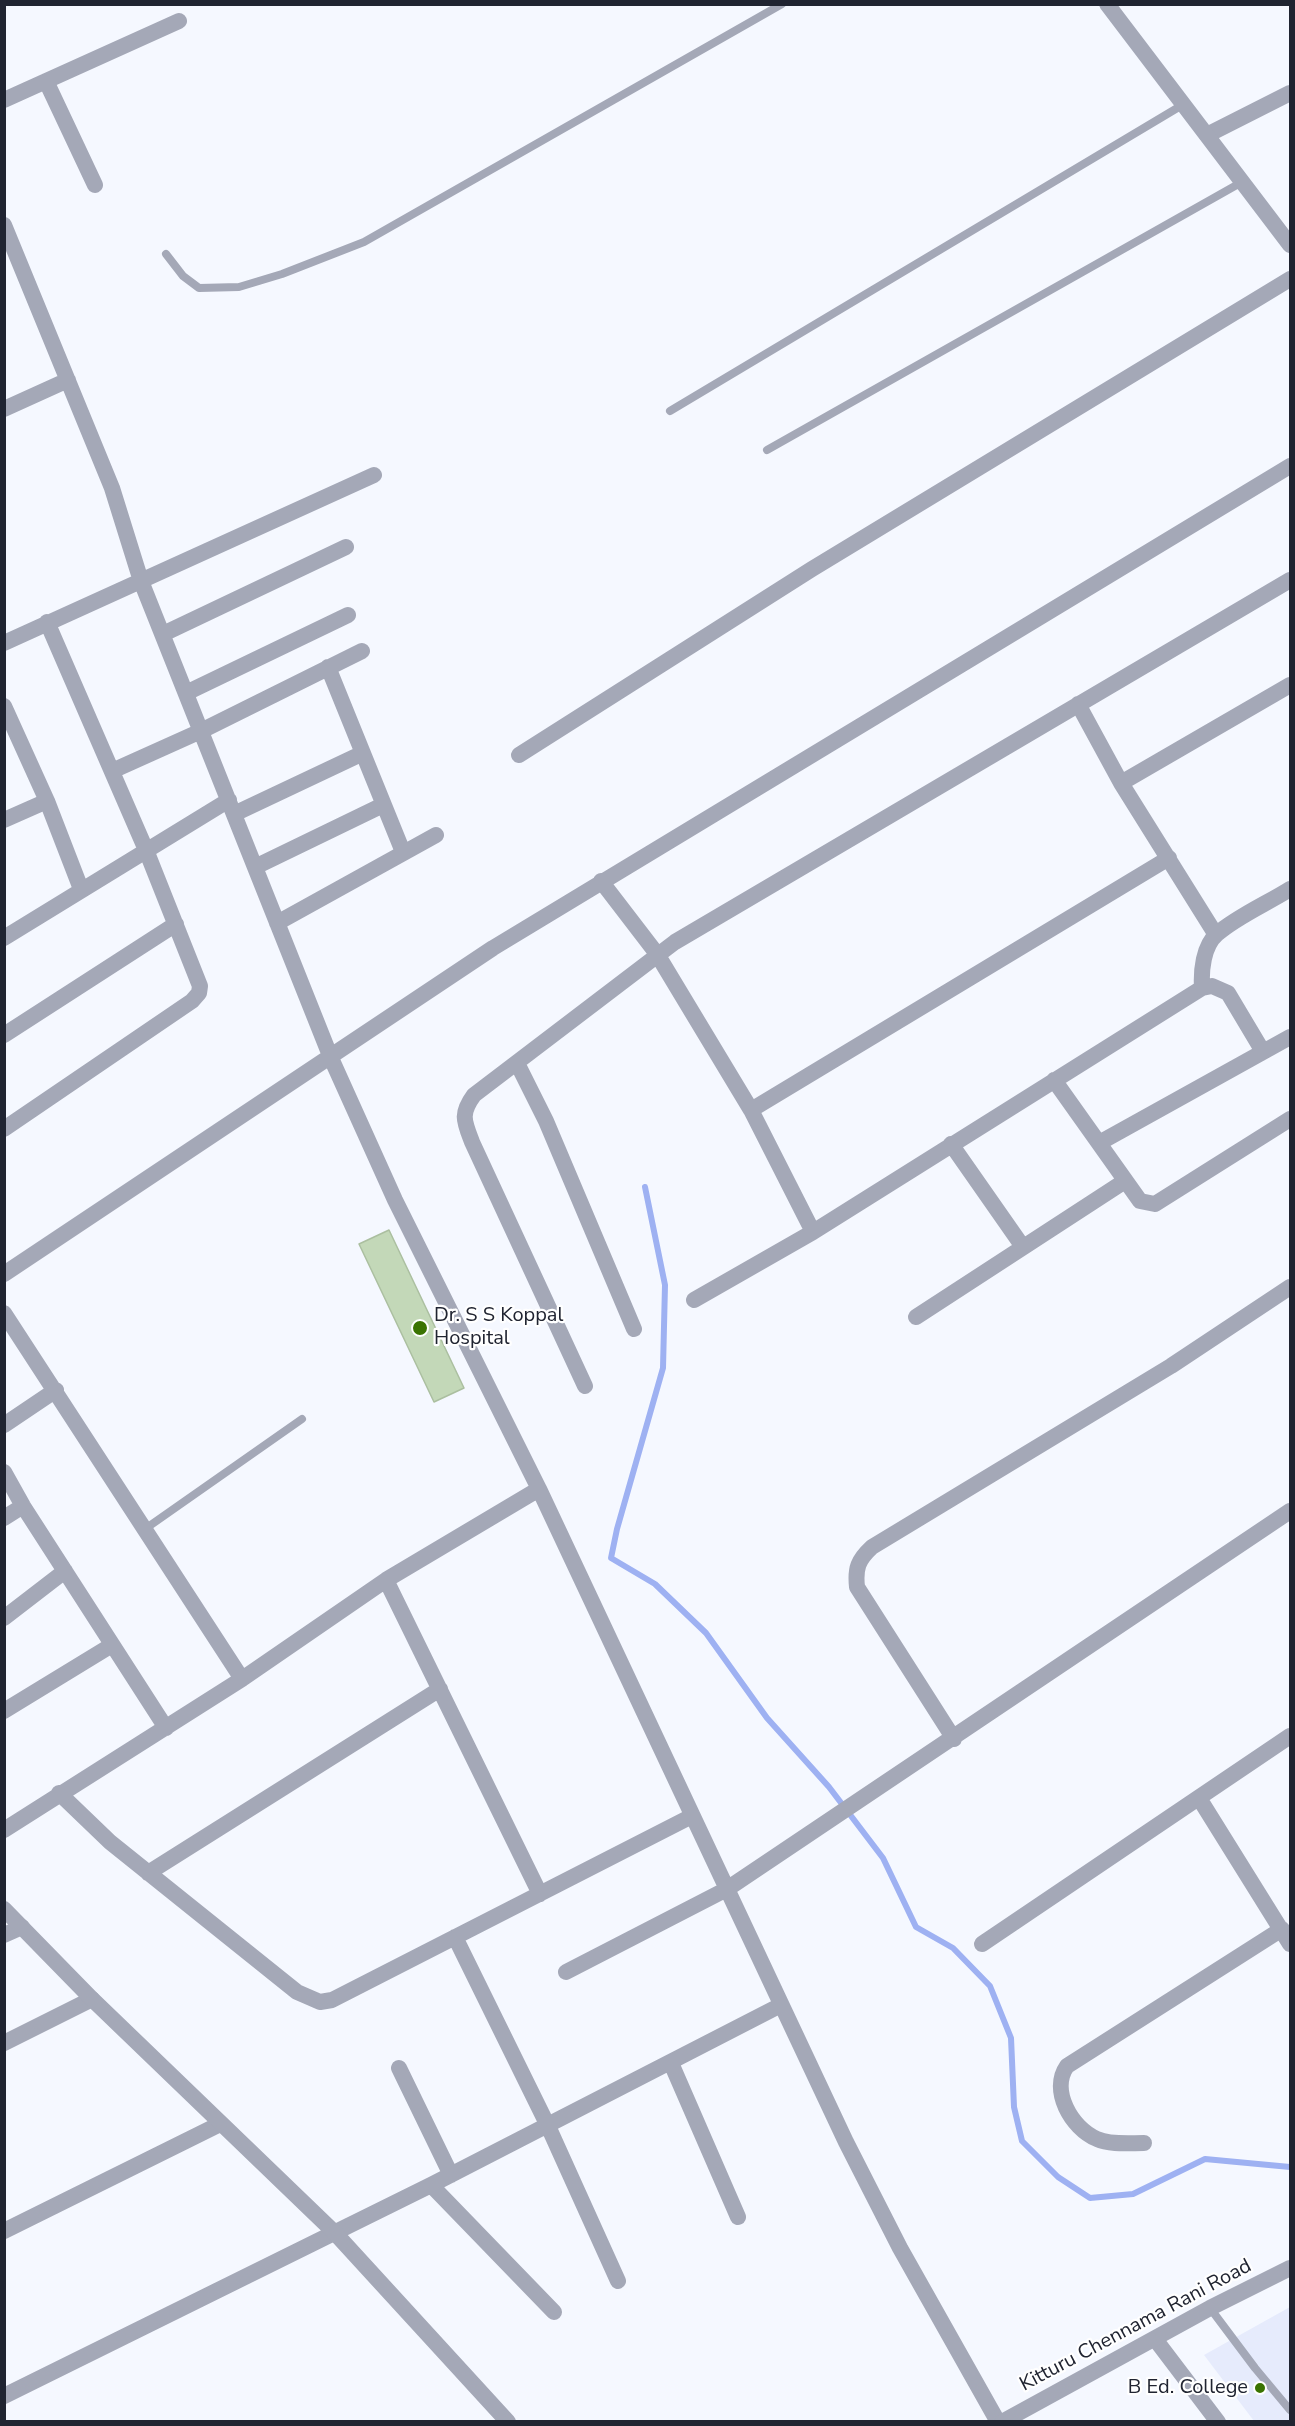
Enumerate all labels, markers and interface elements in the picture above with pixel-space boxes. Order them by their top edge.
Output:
place label: Dr. S S Koppal Hospital [434,1304,563,1351]
marker: Dr. S S Koppal Hospital [411,1319,429,1337]
street label: Kitturu Chennama Rani Road [1016,2255,1256,2397]
place label: B Ed. College [1128,2376,1248,2400]
marker: B Ed. College [1253,2381,1267,2395]

